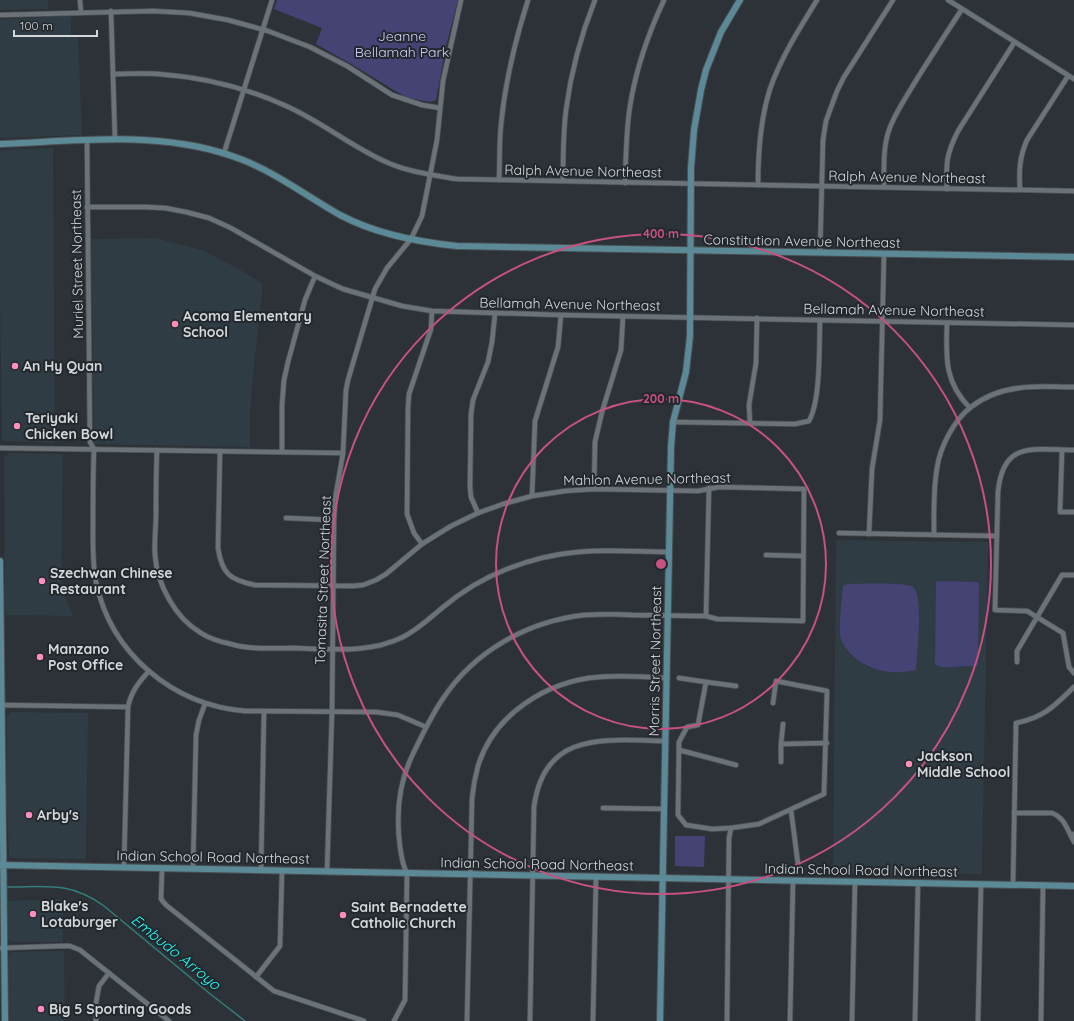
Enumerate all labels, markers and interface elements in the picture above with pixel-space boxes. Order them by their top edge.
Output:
scale bar [14,12,97,38]
text: 100 m [20,18,53,33]
park label: Jeanne Bellamah Park [355,27,449,61]
street label: Ralph Avenue Northeast [504,161,662,181]
street label: Ralph Avenue Northeast [828,167,986,187]
street label: Muriel Street Northeast [67,189,87,339]
text: 400 m [643,226,679,241]
street label: Constitution Avenue Northeast [703,230,901,252]
street label: Bellamah Avenue Northeast [479,293,661,315]
street label: Bellamah Avenue Northeast [803,299,985,321]
place label: Acoma Elementary School [183,307,312,341]
marker: Acoma Elementary School [170,319,180,329]
place label: An Hy Quan [23,357,102,375]
marker: An Hy Quan [10,361,20,371]
text: 200 m [643,391,679,406]
place label: Teriyaki Chicken Bowl [25,409,113,443]
marker: Teriyaki Chicken Bowl [12,421,22,431]
street label: Mahlon Avenue Northeast [563,469,731,489]
street label: Tomasita Street Northeast [311,495,335,665]
centre of rings [654,557,668,571]
place label: Szechwan Chinese Restaurant [50,564,173,598]
marker: Szechwan Chinese Restaurant [37,576,47,586]
street label: Morris Street Northeast [645,585,665,737]
place label: Manzano Post Office [48,640,123,674]
marker: Manzano Post Office [35,652,45,662]
place label: Jackson Middle School [917,747,1010,781]
marker: Jackson Middle School [904,759,914,769]
place label: Arby's [37,806,79,824]
marker: Arby's [24,810,34,820]
street label: Indian School Road Northeast [116,846,310,868]
street label: Indian School Road Northeast [440,853,634,875]
street label: Indian School Road Northeast [764,859,958,881]
place label: Blake's Lotaburger [41,897,118,931]
place label: Saint Bernadette Catholic Church [351,898,467,932]
marker: Blake's Lotaburger [28,909,38,919]
water label: Embudo Arroyo [127,910,225,994]
marker: Saint Bernadette Catholic Church [338,910,348,920]
place label: Big 5 Sporting Goods [49,1000,192,1018]
marker: Big 5 Sporting Goods [36,1004,46,1014]

